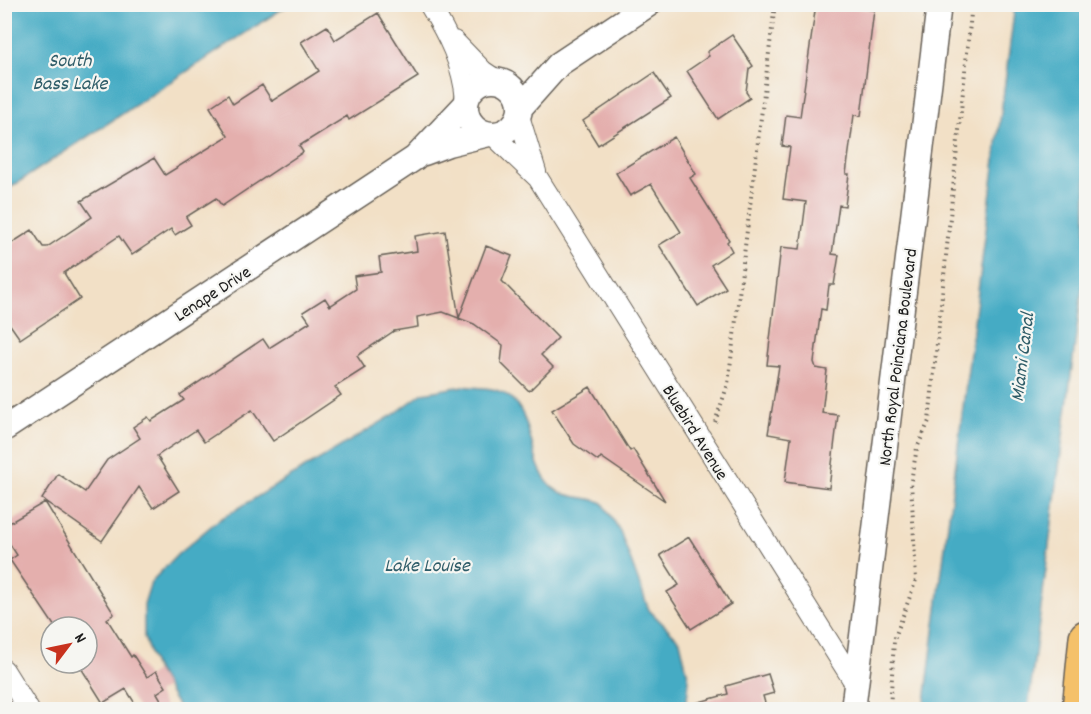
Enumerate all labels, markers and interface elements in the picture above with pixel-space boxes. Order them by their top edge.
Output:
water label: South Bass Lake [33,48,109,99]
street label: North Royal Poinciana Boulevard [874,247,925,467]
street label: Lenape Drive [170,261,257,329]
water label: Miami Canal [1005,309,1044,403]
street label: Bluebird Avenue [655,381,733,486]
water label: Lake Louise [384,553,471,581]
north arrow [39,615,99,675]
text: N [68,629,91,648]

